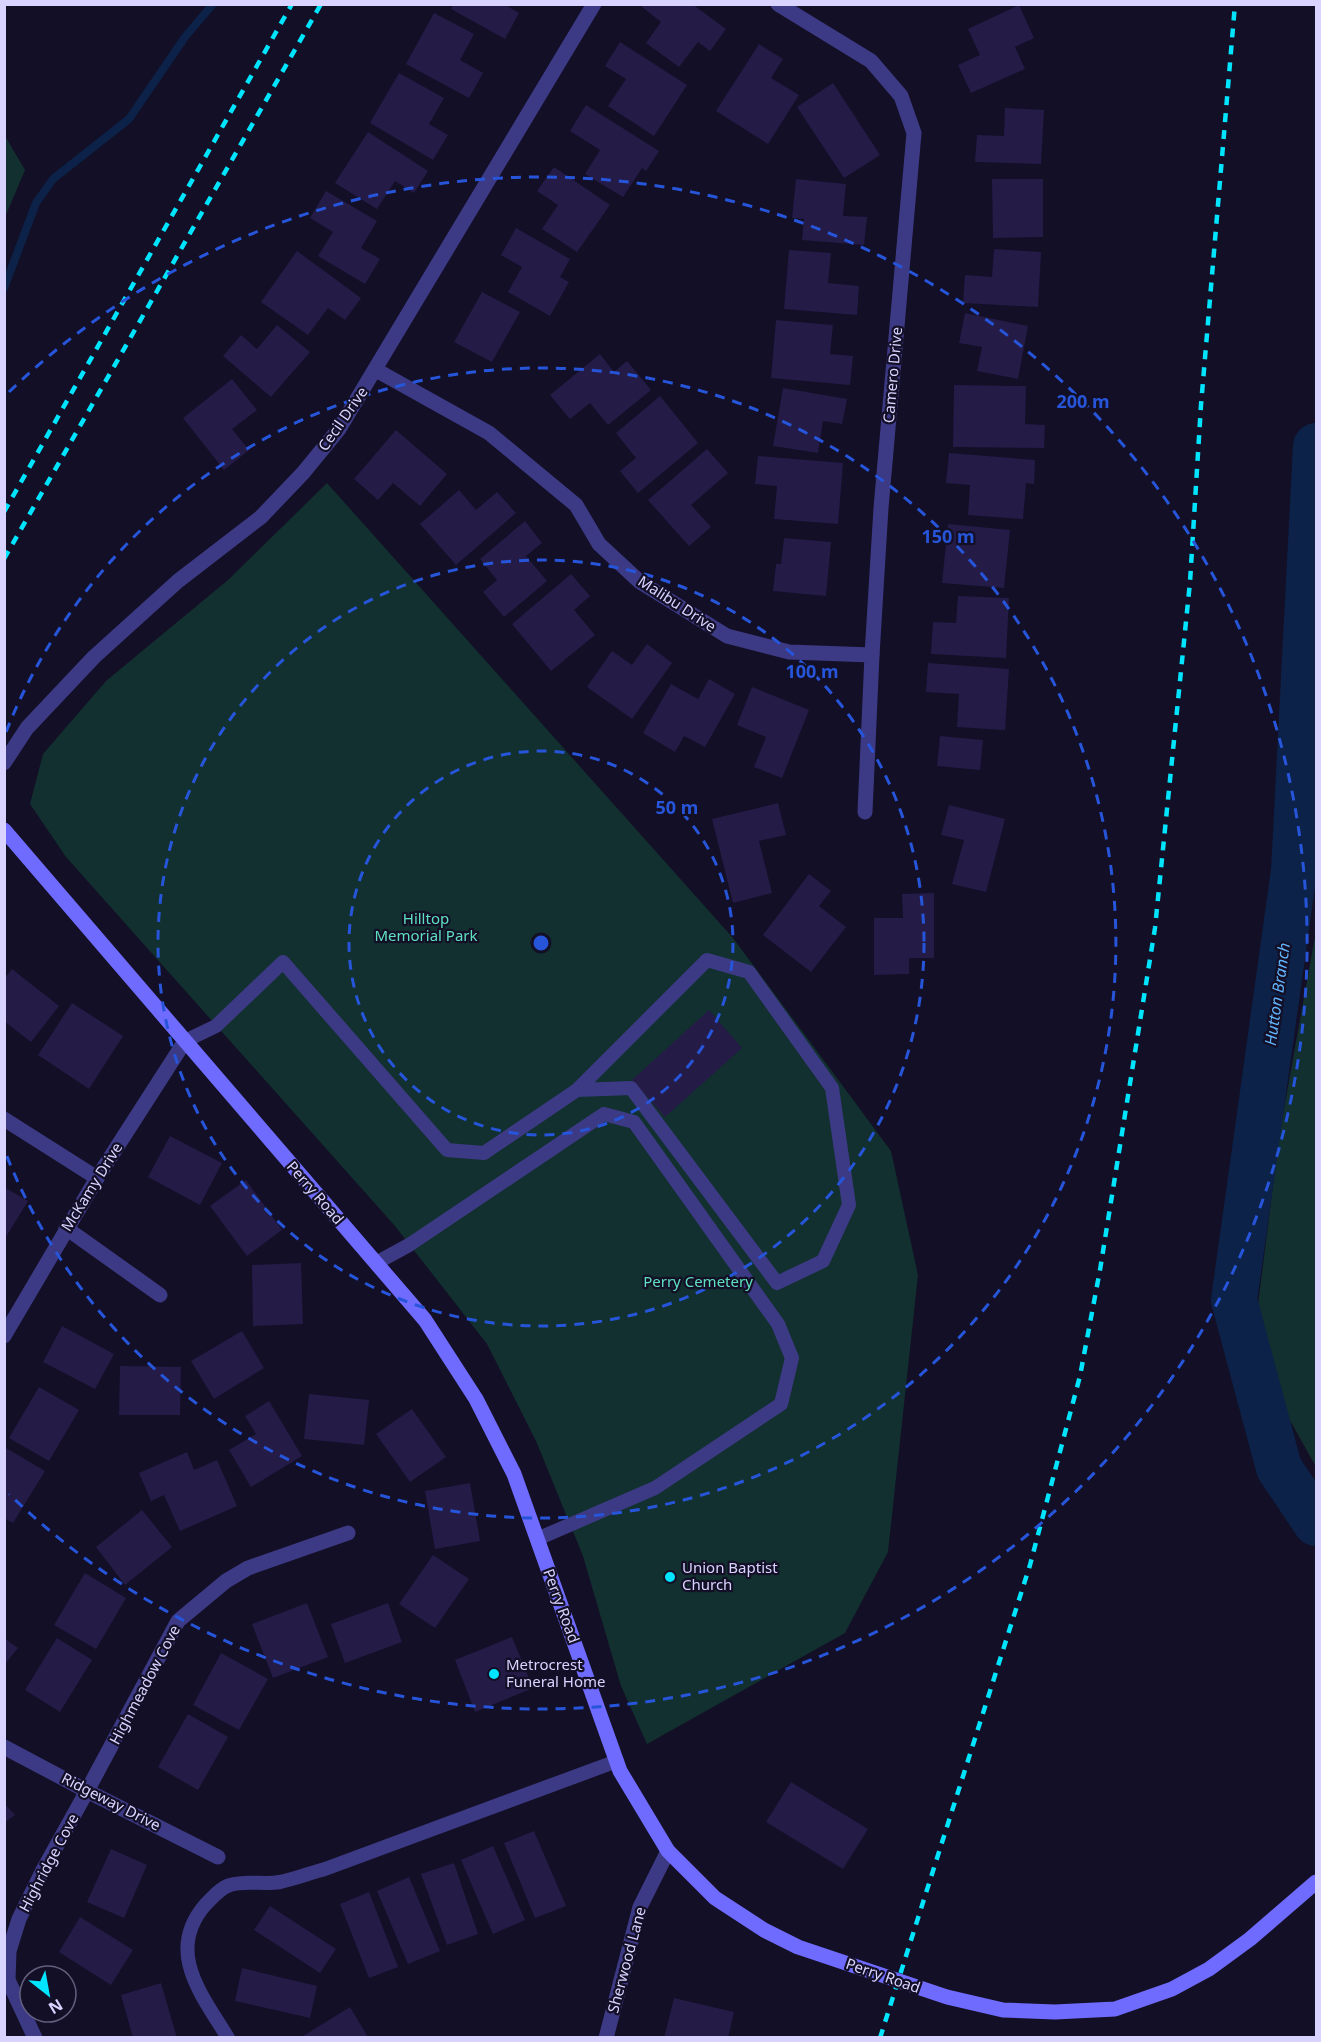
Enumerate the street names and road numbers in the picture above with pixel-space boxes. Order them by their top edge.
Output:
street label: Camero Drive [878,326,906,424]
street label: Cecil Drive [313,382,372,454]
street label: Malibu Drive [635,570,720,636]
street label: McKamy Drive [56,1138,126,1235]
street label: Perry Road [283,1157,349,1228]
street label: Perry Road [539,1566,585,1646]
street label: Highmeadow Cove [104,1621,184,1748]
street label: Ridgeway Drive [59,1768,164,1835]
street label: Highridge Cove [14,1810,82,1915]
street label: Sherwood Lane [602,1904,650,2015]
street label: Perry Road [843,1953,923,1997]

